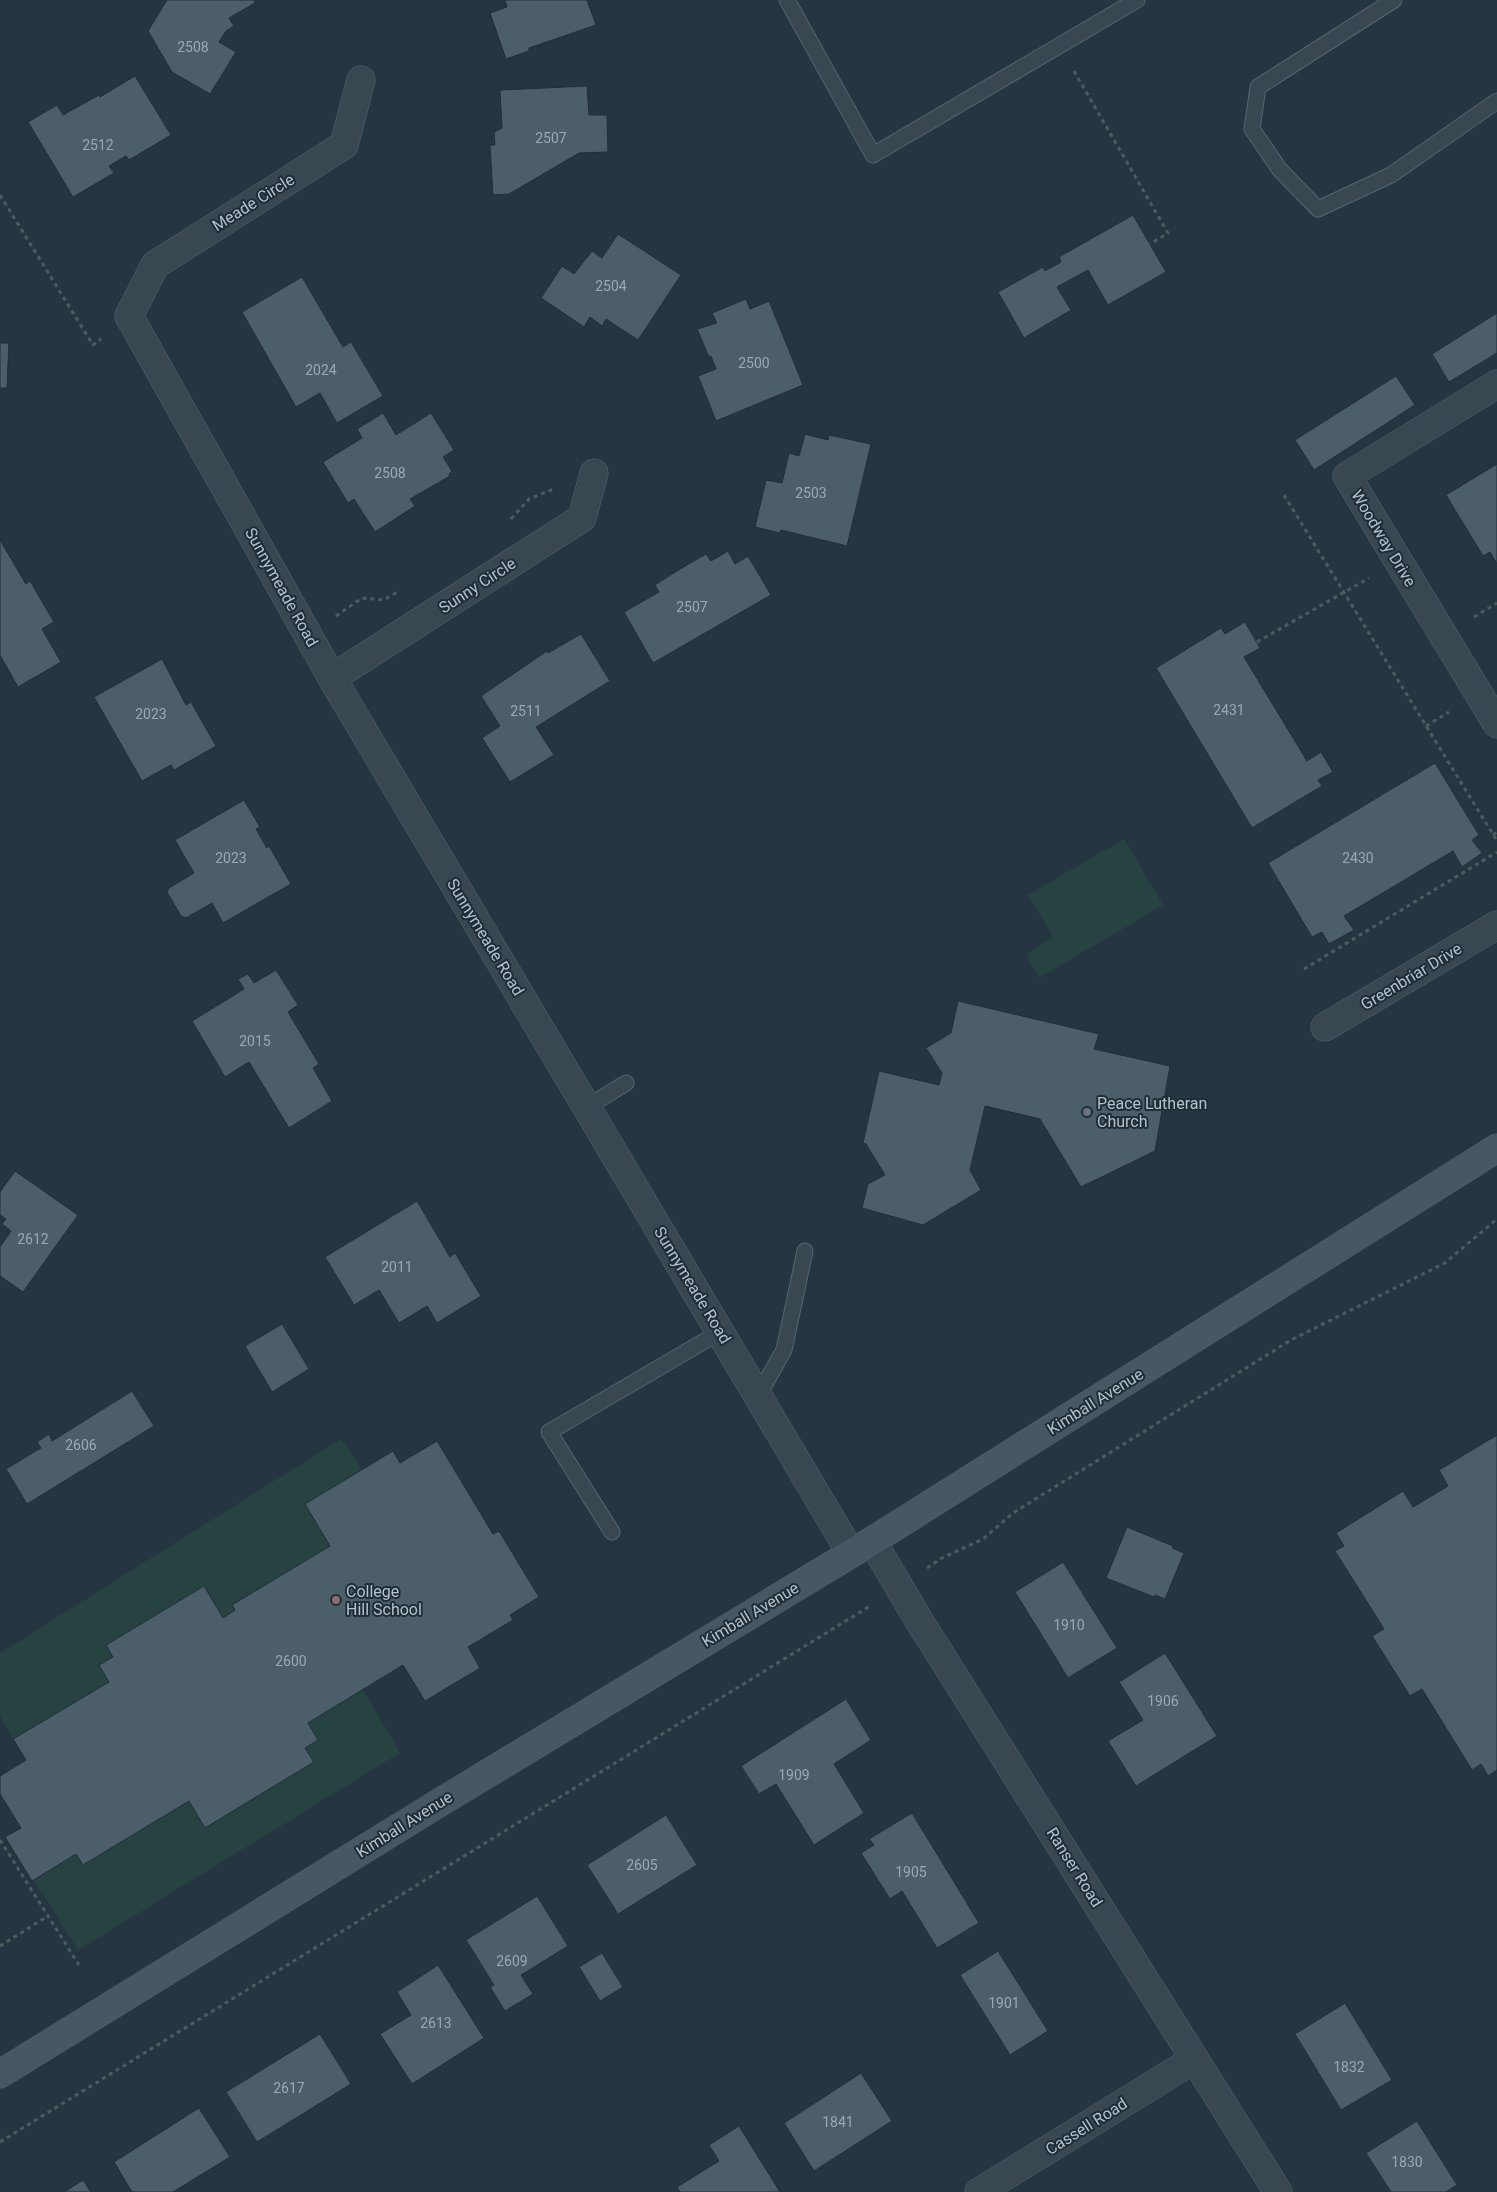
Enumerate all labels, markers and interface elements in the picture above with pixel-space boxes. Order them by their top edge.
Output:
house number: 2508 [177,39,209,55]
house number: 2507 [535,130,567,146]
house number: 2512 [82,137,114,153]
street label: Meade Circle [209,170,298,235]
house number: 2504 [595,278,627,294]
house number: 2500 [738,355,770,371]
house number: 2024 [305,362,337,378]
house number: 2508 [374,465,406,481]
house number: 2503 [795,485,827,501]
street label: Woodway Drive [1347,487,1420,590]
street label: Sunnymeade Road [241,524,322,650]
street label: Sunny Circle [435,554,519,617]
house number: 2507 [676,599,708,615]
house number: 2431 [1213,702,1245,718]
house number: 2511 [510,703,542,719]
house number: 2023 [135,706,167,722]
house number: 2023 [215,850,247,866]
house number: 2430 [1342,850,1374,866]
street label: Sunnymeade Road [443,875,528,999]
street label: Greenbriar Drive [1357,939,1465,1014]
house number: 2015 [239,1033,271,1049]
place label: Peace Lutheran Church [1097,1094,1207,1131]
marker: Peace Lutheran Church [1081,1106,1093,1118]
street label: Sunnymeade Road [650,1223,735,1347]
house number: 2612 [17,1231,49,1247]
house number: 2011 [381,1259,413,1275]
street label: Kimball Avenue [1044,1364,1147,1439]
house number: 2606 [65,1437,97,1453]
street label: Kimball Avenue [698,1578,802,1651]
place label: College Hill School [346,1582,422,1619]
marker: College Hill School [330,1594,342,1606]
house number: 1910 [1053,1617,1085,1633]
house number: 2600 [275,1653,307,1669]
house number: 1906 [1147,1693,1179,1709]
house number: 1909 [778,1767,810,1783]
street label: Kimball Avenue [353,1787,456,1862]
street label: Ranser Road [1043,1824,1107,1911]
house number: 2605 [626,1857,658,1873]
house number: 1905 [895,1864,927,1880]
house number: 2609 [496,1953,528,1969]
house number: 1901 [988,1995,1020,2011]
house number: 2613 [420,2015,452,2031]
house number: 1832 [1333,2059,1365,2075]
house number: 2617 [273,2080,305,2096]
street label: Cassell Road [1042,2094,1131,2159]
house number: 1841 [822,2114,854,2130]
house number: 1830 [1391,2154,1423,2170]

